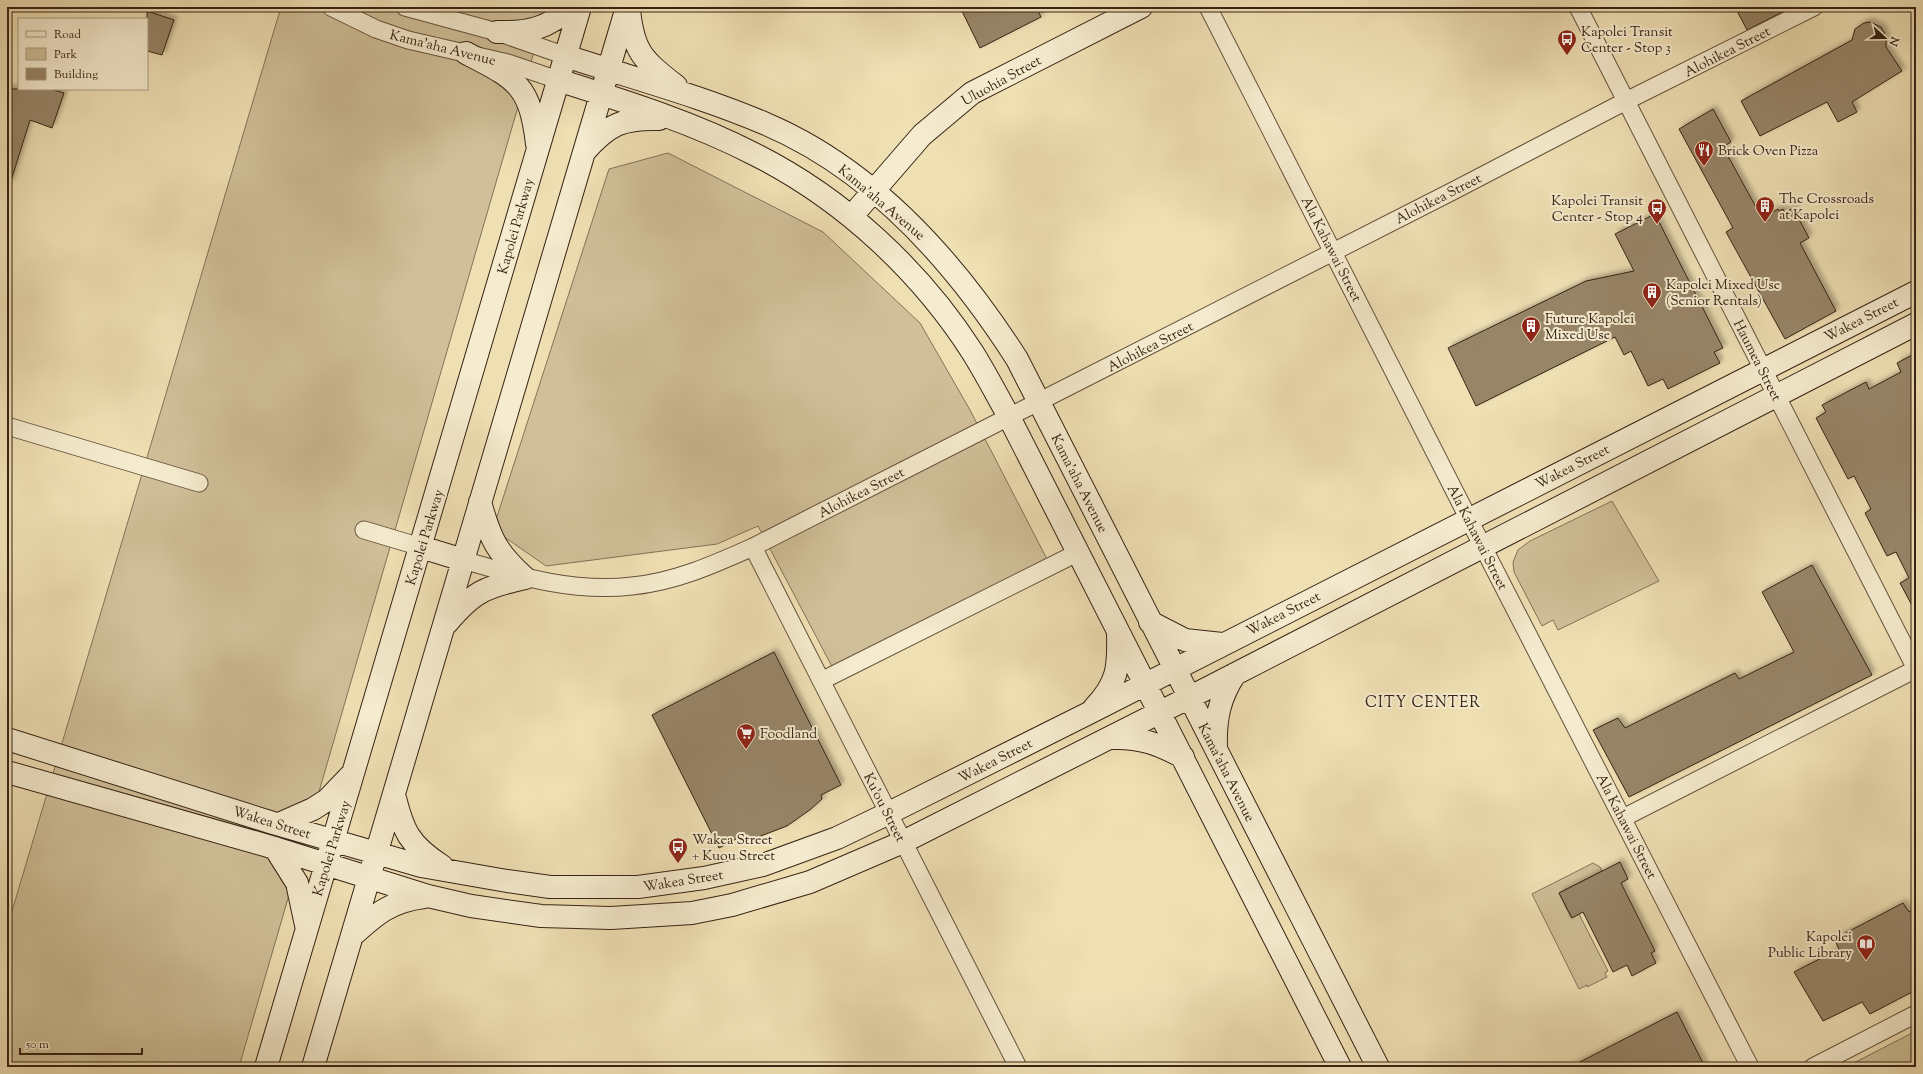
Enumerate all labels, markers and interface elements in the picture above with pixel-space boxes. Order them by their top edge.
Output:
legend [18,18,148,90]
north arrow [1865,18,1905,58]
street label: Alohikea Street [1681,22,1775,83]
place label: Kapolei Transit Center - Stop 3 [1581,23,1673,59]
text: Road [54,26,81,44]
street label: Kama'aha Avenue [387,26,498,72]
bus stop icon: Kapolei Transit Center - Stop 3 [1556,28,1578,56]
text: N [1884,33,1903,48]
text: Park [54,46,77,64]
street label: Uluohia Street [958,51,1046,112]
text: Building [54,66,98,84]
restaurant icon: Brick Oven Pizza [1693,139,1715,167]
place label: Brick Oven Pizza [1718,142,1819,162]
street label: Kama'aha Avenue [833,161,929,246]
street label: Alohikea Street [1392,169,1486,230]
street label: Kapolei Parkway [494,176,540,277]
place label: The Crossroads at Kapolei [1779,190,1874,226]
place label: Kapolei Transit Center - Stop 4 [1551,192,1643,228]
street label: Ala Kahawai Street [1295,194,1366,306]
building icon: The Crossroads at Kapolei [1754,195,1776,223]
bus stop icon: Kapolei Transit Center - Stop 4 [1646,197,1668,225]
place label: Kapolei Mixed Use (Senior Rentals) [1666,276,1780,312]
building icon: Kapolei Mixed Use (Senior Rentals) [1641,281,1663,309]
street label: Wakea Street [1821,293,1903,348]
place label: Future Kapolei Mixed Use [1545,310,1634,346]
building icon: Future Kapolei Mixed Use [1520,315,1542,343]
street label: Alohikea Street [1104,317,1198,378]
street label: Haumea Street [1727,317,1785,405]
street label: Kama'aha Avenue [1045,431,1112,537]
street label: Wakea Street [1532,440,1614,495]
street label: Alohikea Street [815,463,909,524]
street label: Ala Kahawai Street [1441,482,1512,594]
street label: Kapolei Parkway [402,487,450,588]
street label: Wakea Street [1243,587,1325,642]
district label: CITY CENTER [1365,693,1481,714]
street label: Kama'aha Avenue [1192,720,1259,826]
supermarket icon: Foodland [735,722,757,750]
place label: Foodland [760,725,817,745]
street label: Wakea Street [955,734,1037,789]
street label: Ku'ou Street [857,770,909,846]
street label: Ala Kahawai Street [1590,771,1661,883]
street label: Kapolei Parkway [309,798,357,899]
street label: Wakea Street [230,803,313,845]
place label: Wakea Street + Kuou Street [692,831,775,867]
bus stop icon: Wakea Street + Kuou Street [667,836,689,864]
street label: Wakea Street [642,866,725,898]
place label: Kapolei Public Library [1768,928,1852,964]
library icon: Kapolei Public Library [1855,933,1877,961]
scale bar [20,1030,142,1056]
text: 50 m [25,1036,49,1054]

